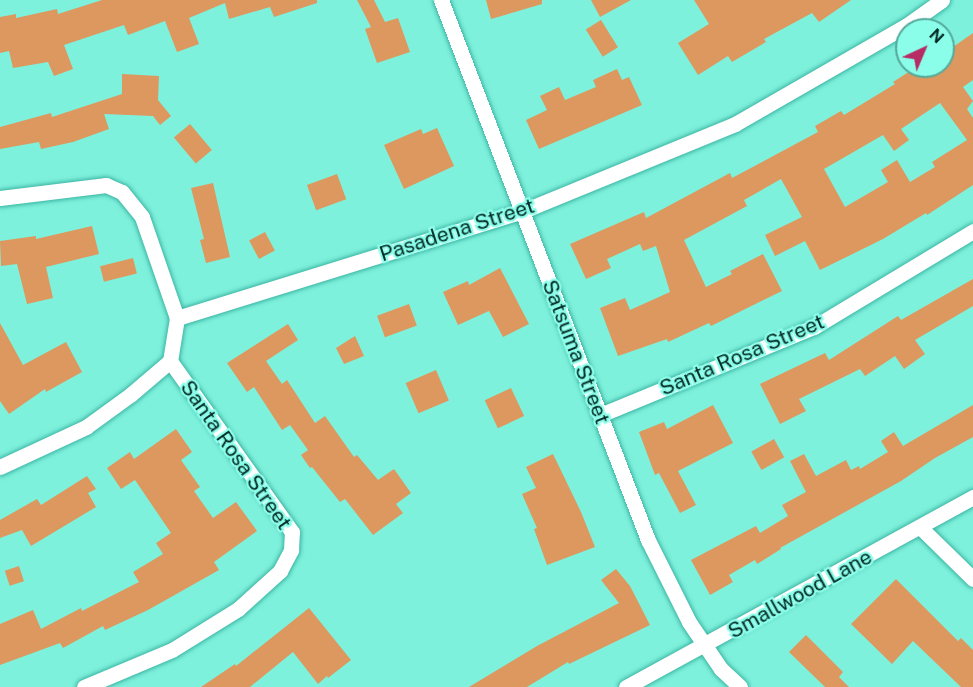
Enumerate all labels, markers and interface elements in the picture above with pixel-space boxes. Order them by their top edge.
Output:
north arrow [895,18,955,78]
text: N [925,25,948,47]
street label: Pasadena Street [376,193,538,267]
street label: Satsuma Street [537,276,615,428]
street label: Santa Rosa Street [656,309,828,401]
street label: Santa Rosa Street [175,375,297,535]
street label: Smallwood Lane [724,544,876,644]

